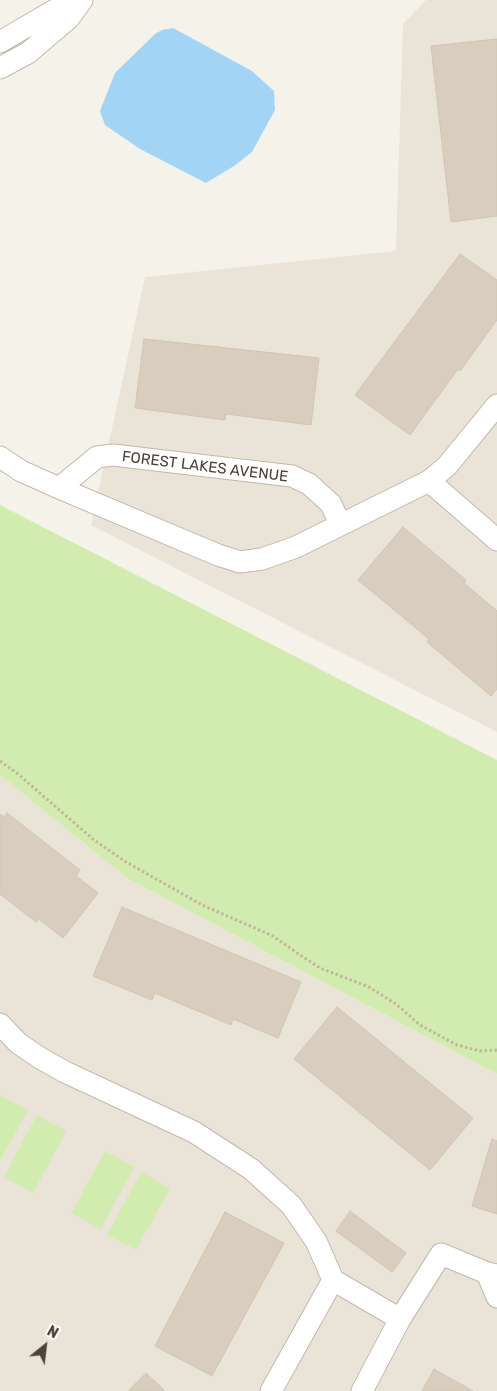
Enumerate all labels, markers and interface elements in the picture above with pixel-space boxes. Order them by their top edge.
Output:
street label: FOREST LAKES AVENUE [121,448,289,486]
north arrow [20,1321,70,1371]
text: N [44,1323,61,1342]

